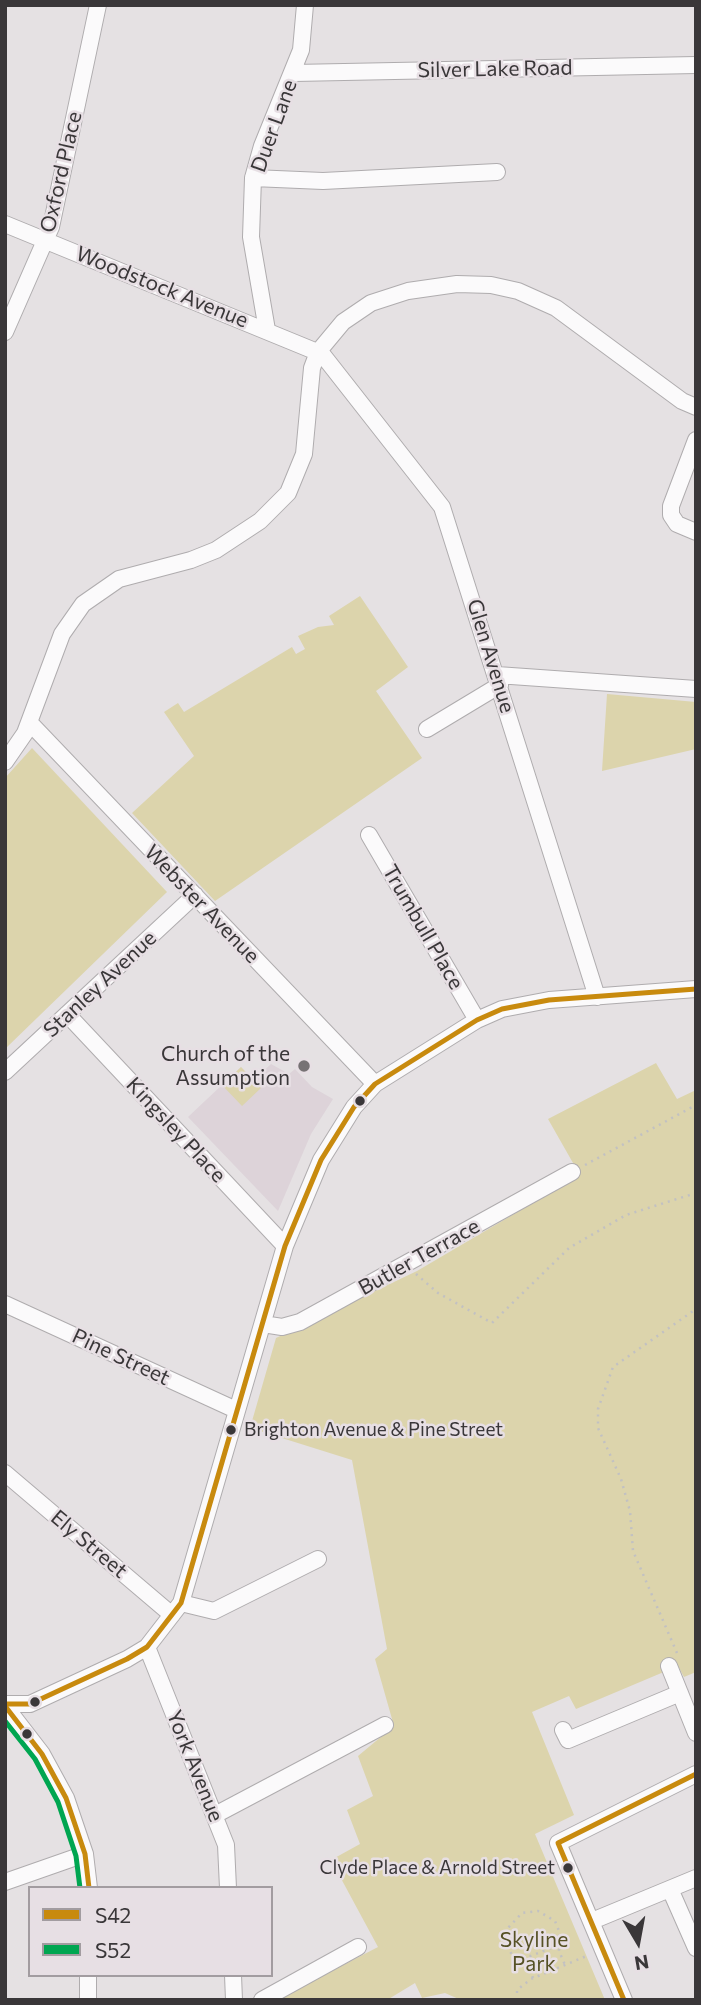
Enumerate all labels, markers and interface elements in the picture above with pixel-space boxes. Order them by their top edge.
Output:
street label: Silver Lake Road [417,55,573,83]
street label: Duer Lane [246,76,302,176]
street label: Oxford Place [35,109,87,235]
street label: Woodstock Avenue [72,241,252,333]
street label: Glen Avenue [462,596,520,716]
street label: Webster Avenue [139,840,265,968]
street label: Trumbull Place [377,860,469,994]
street label: Stanley Avenue [38,925,162,1043]
place label: Church of the Assumption [161,1041,290,1091]
marker: Church of the Assumption [296,1058,312,1074]
street label: Kingsley Place [121,1072,231,1188]
unlabelled marker [353,1094,367,1108]
street label: Butler Terrace [354,1213,484,1301]
street label: Pine Street [68,1323,174,1391]
place label: Brighton Avenue & Pine Street [244,1419,503,1441]
marker: Brighton Avenue & Pine Street [224,1423,238,1437]
street label: Ely Street [46,1505,132,1583]
unlabelled marker [28,1695,42,1709]
street label: York Avenue [161,1707,229,1825]
unlabelled marker [20,1727,34,1741]
place label: Clyde Place & Arnold Street [320,1857,555,1879]
marker: Clyde Place & Arnold Street [561,1861,575,1875]
legend [28,1886,273,1977]
text: S42 [95,1902,131,1927]
north arrow [603,1907,673,1977]
park label: Skyline Park [500,1927,568,1977]
text: S52 [95,1937,131,1962]
text: N [633,1951,651,1976]

